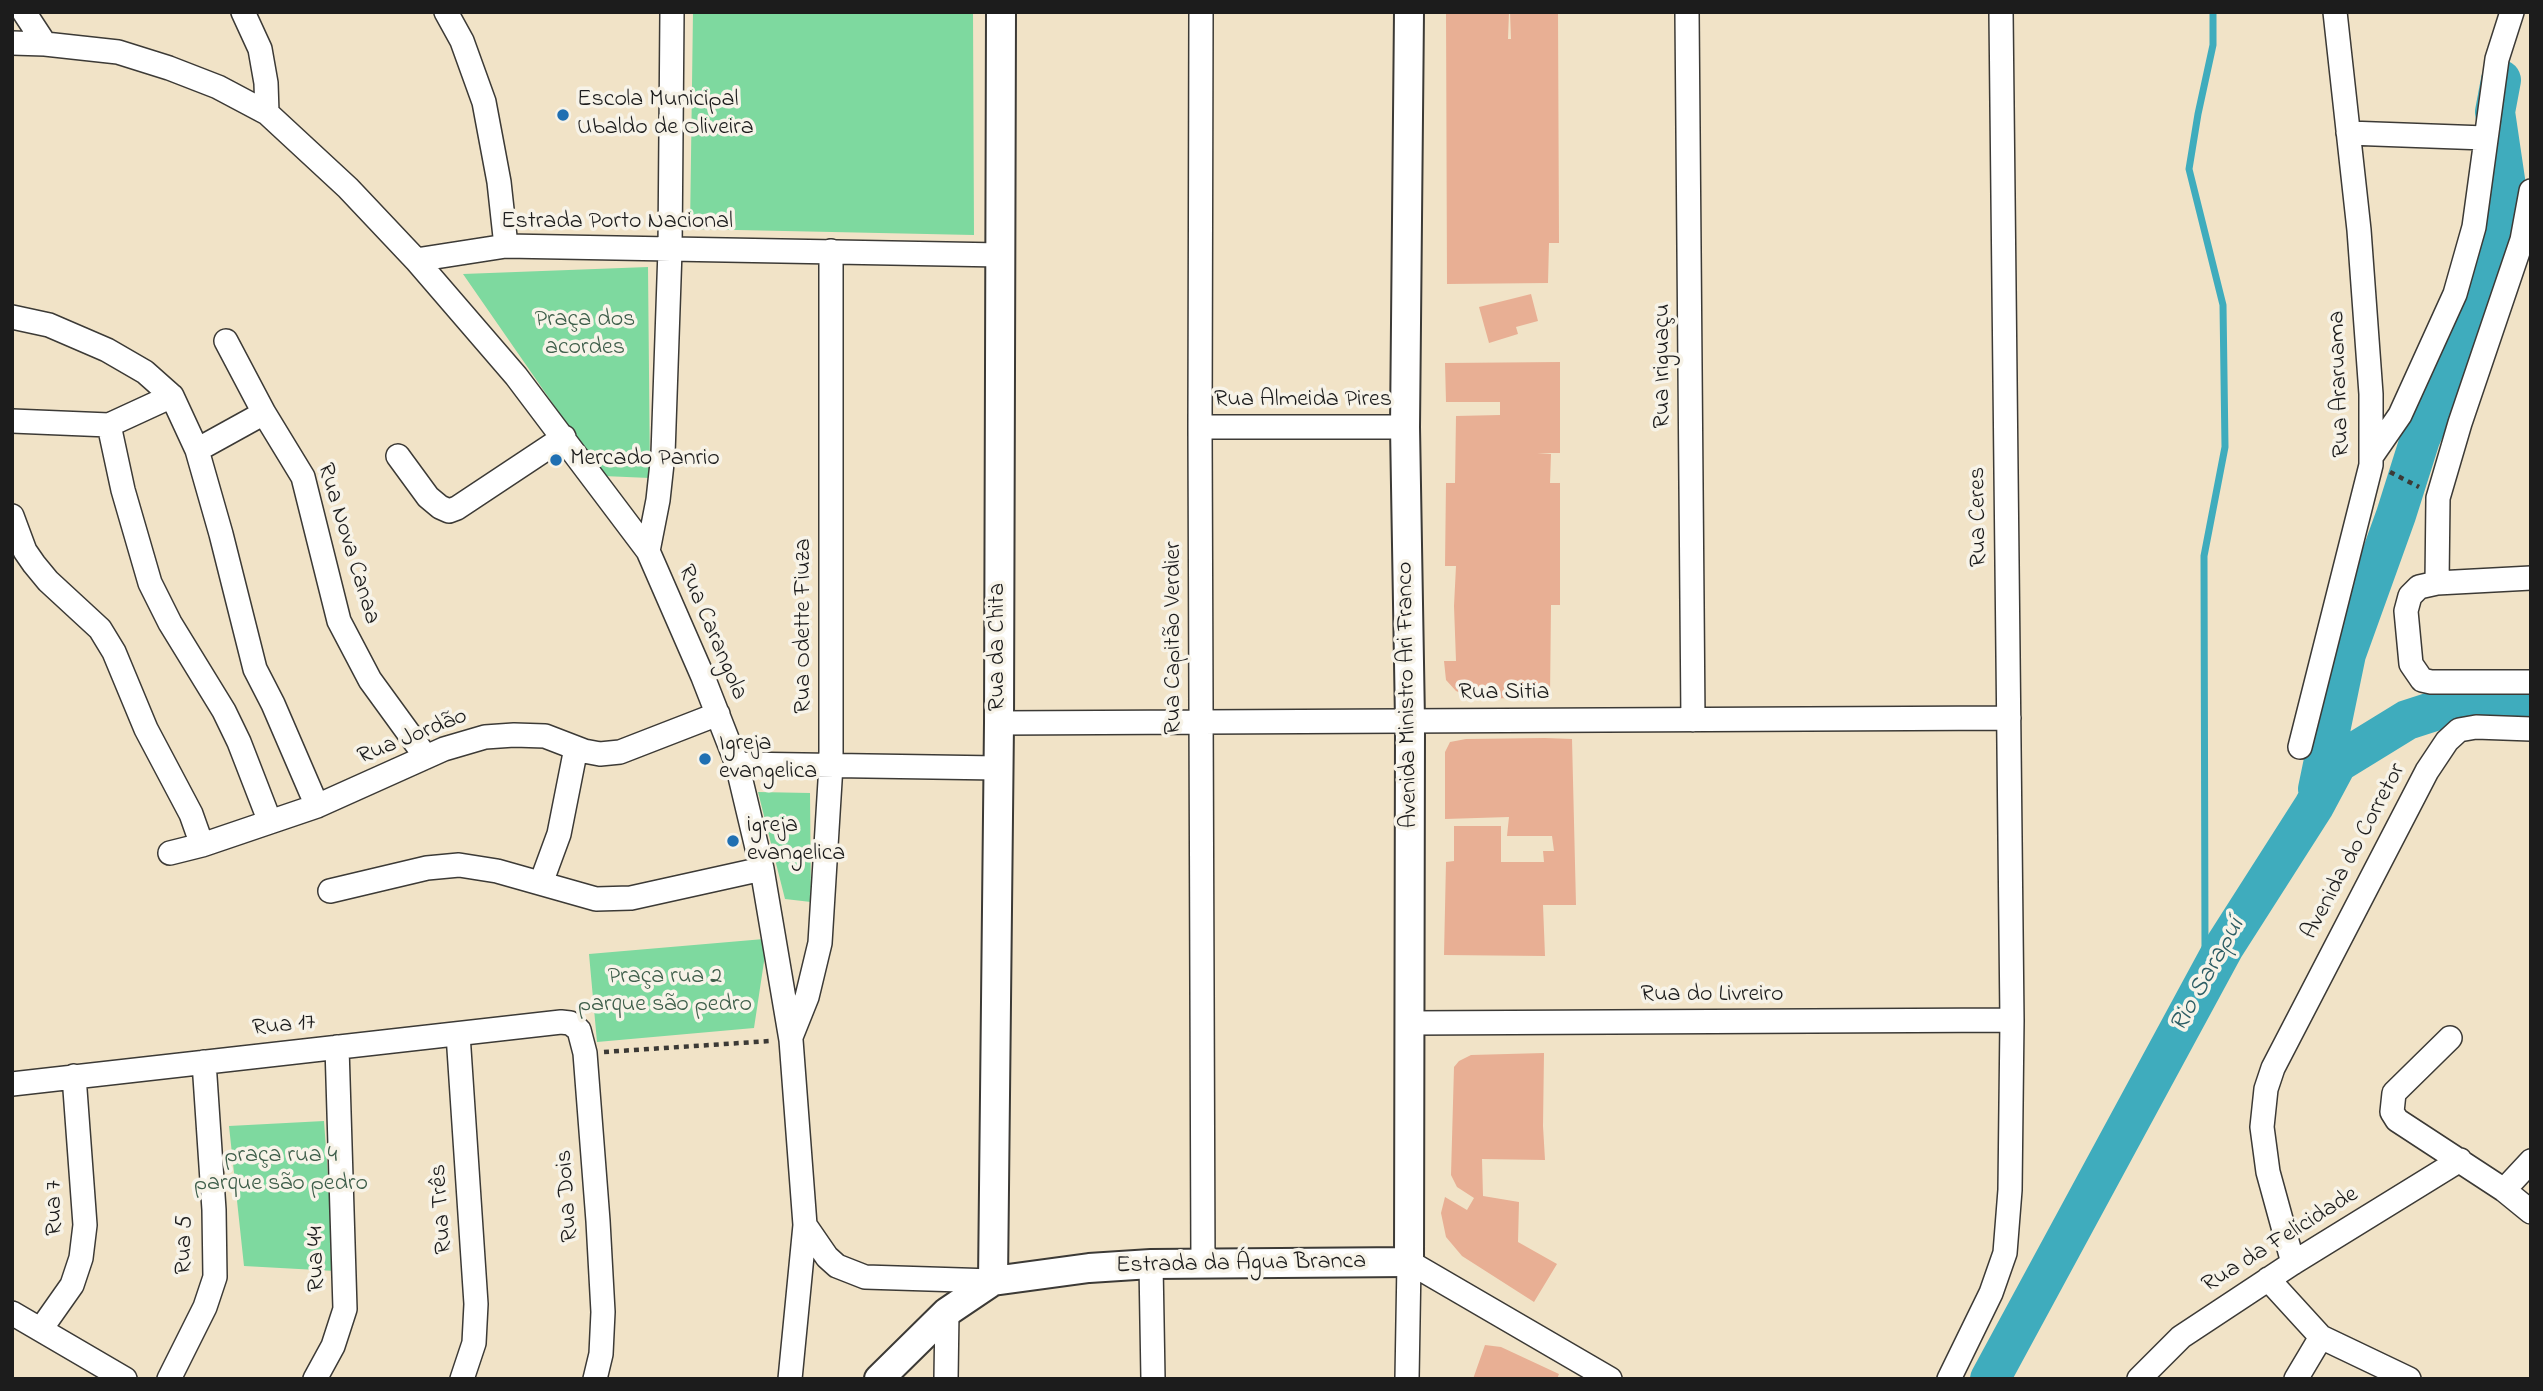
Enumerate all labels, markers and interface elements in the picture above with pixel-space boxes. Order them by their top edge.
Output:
place label: Escola Municipal Ubaldo de Oliveira [577,87,754,143]
marker: Escola Municipal Ubaldo de Oliveira [555,107,571,123]
street label: Estrada Porto Nacional [501,209,733,237]
street label: Rua Iriguaçu [1650,303,1678,429]
park label: Praça dos acordes [535,307,635,363]
street label: Rua Araruama [2324,310,2358,458]
street label: Rua Almeida Pires [1214,387,1392,415]
place label: Mercado Panrio [570,446,720,474]
marker: Mercado Panrio [548,452,564,468]
street label: Rua Nova Canaa [309,460,385,628]
street label: Rua Ceres [1965,467,1995,567]
street label: Rua Odette Fiuza [791,538,819,714]
street label: Rua Capitão Verdier [1161,541,1189,735]
street label: Rua Carangola [670,561,752,705]
street label: Avenida Ministro Ari Franco [1392,561,1426,829]
street label: Rua da Chita [985,583,1013,711]
street label: Rua Sitia [1459,680,1549,708]
street label: Rua Jordão [354,703,472,773]
place label: Igreja evangelica [719,731,817,787]
marker: Igreja evangelica [697,751,713,767]
street label: Avenida do Corretor [2296,759,2414,945]
place label: igreja evangelica [747,813,845,869]
marker: igreja evangelica [725,833,741,849]
water label: Rio Sarapuí [2165,914,2253,1038]
park label: Praça rua 2 parque são pedro [578,964,752,1020]
street label: Rua do Livreiro [1641,982,1783,1010]
street label: Rua 17 [251,1009,317,1045]
park label: praça rua 4 parque são pedro [194,1143,368,1199]
street label: Rua Dois [551,1149,587,1243]
street label: Rua Três [425,1163,461,1255]
street label: Rua 7 [41,1180,71,1236]
street label: Rua da Felicidade [2198,1181,2364,1301]
street label: Rua 5 [171,1215,201,1275]
street label: Rua 44 [303,1226,333,1292]
street label: Estrada da Água Branca [1116,1248,1366,1282]

